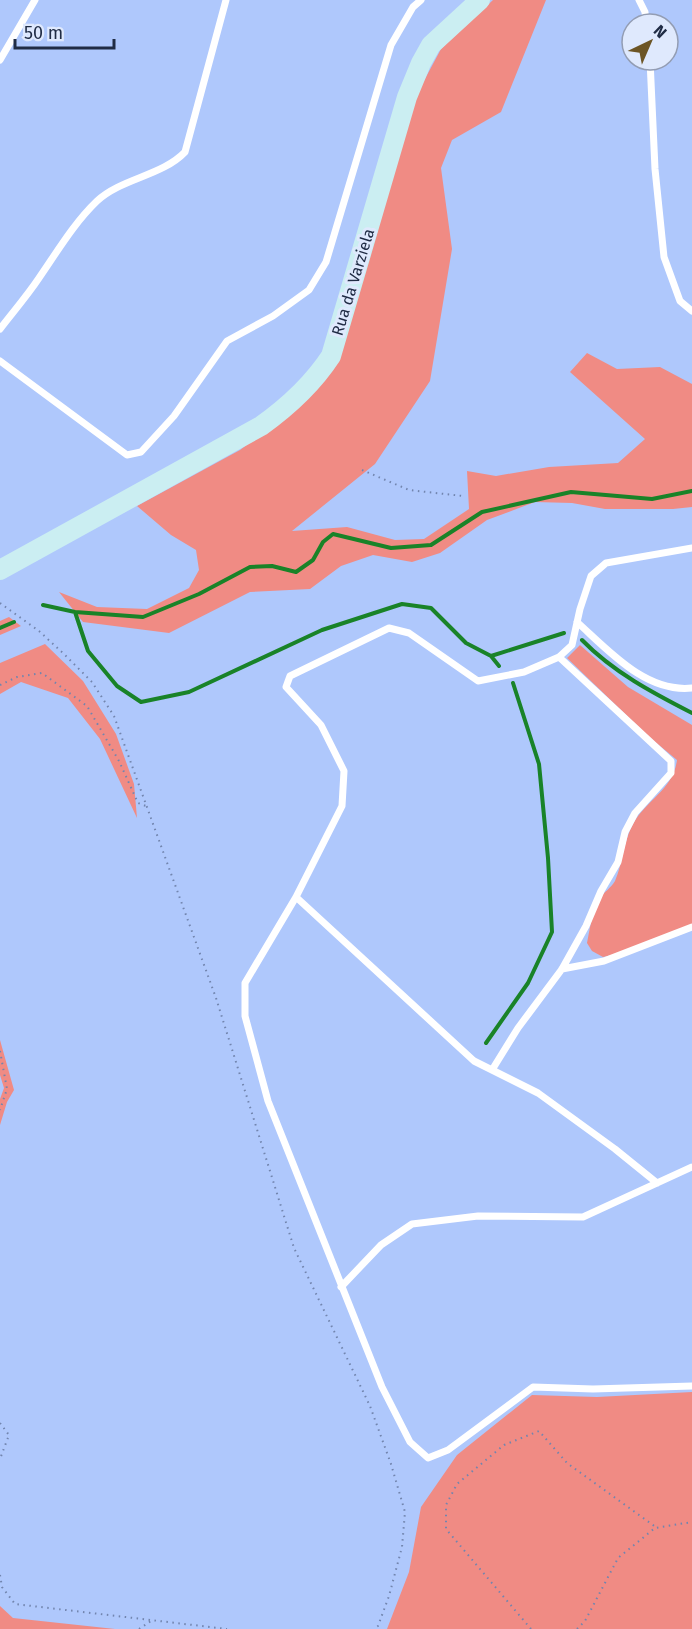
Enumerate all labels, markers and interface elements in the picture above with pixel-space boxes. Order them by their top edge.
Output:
scale bar [15,12,114,50]
north arrow [620,12,680,72]
text: N [650,21,670,42]
text: 50 m [24,22,63,44]
street label: Rua da Varziela [328,226,378,338]

